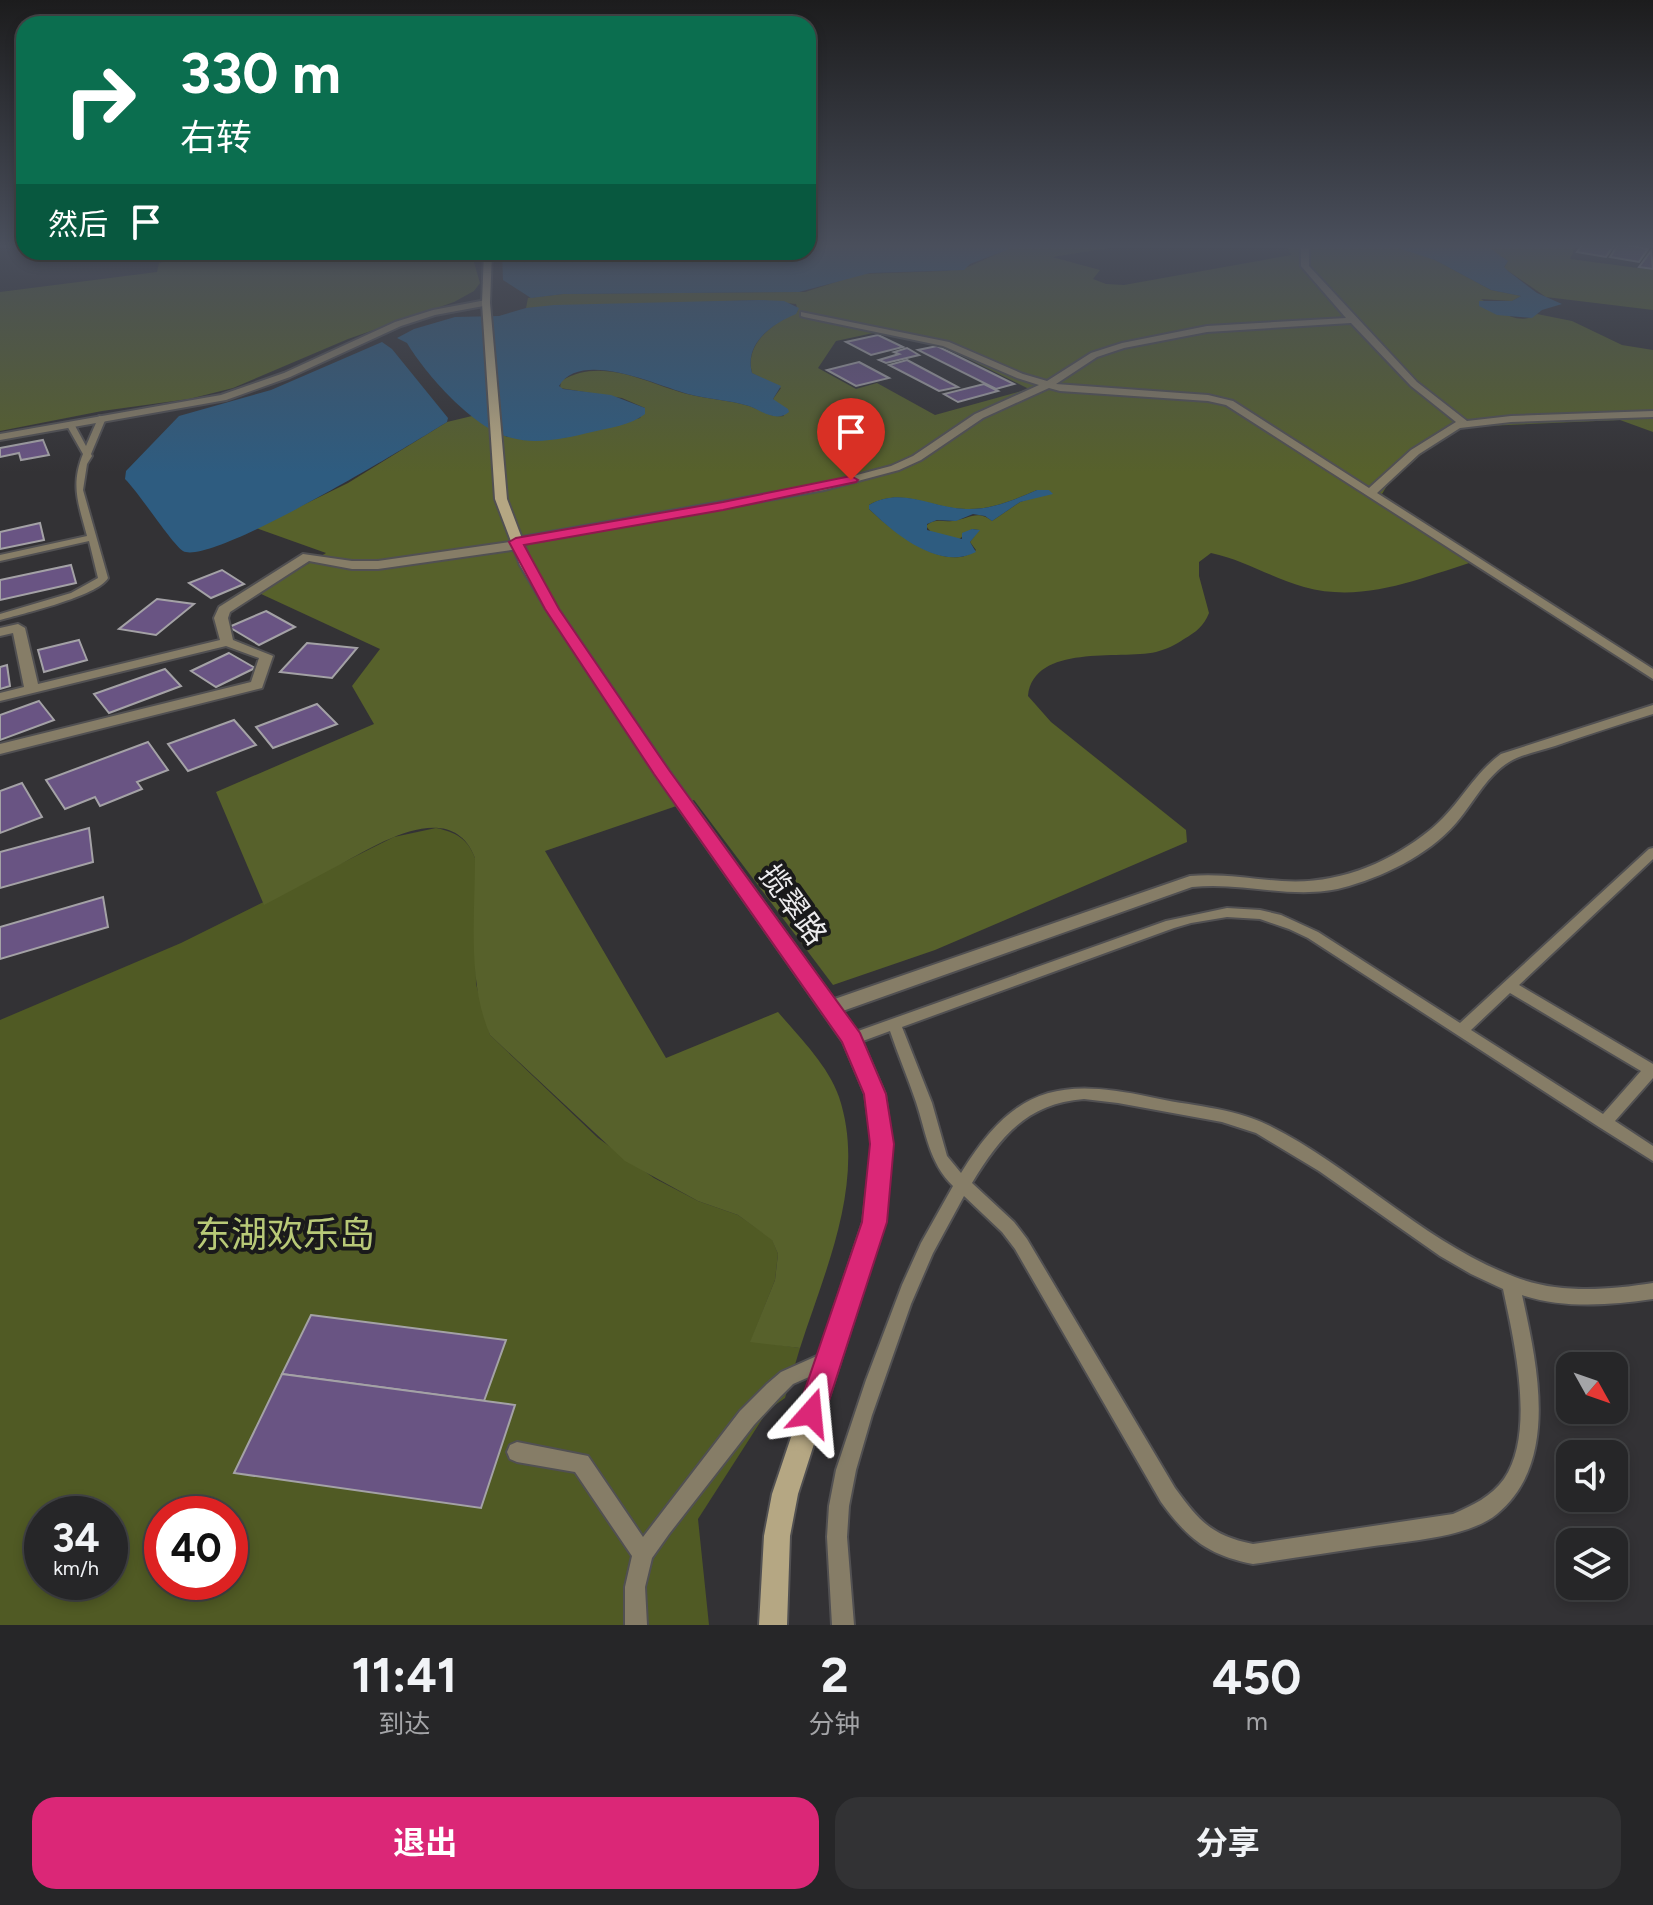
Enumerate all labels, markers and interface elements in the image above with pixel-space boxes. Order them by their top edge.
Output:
text: 330 m [180,40,341,107]
icon: right [48,48,152,152]
text: 右转 [180,116,252,159]
icon: arrive [124,200,168,244]
text: 然后 [48,206,108,243]
pin [817,398,885,480]
icon: arrive [829,410,873,454]
street label: 揽翠路 [752,857,835,952]
park label: 东湖欢乐岛 [195,1213,375,1256]
north arrow [1556,1352,1628,1424]
map controls [1556,1352,1628,1600]
position arrow [769,1371,853,1455]
button: sound [1556,1440,1628,1512]
speed limit sign: 40 [144,1496,248,1600]
text: 34 [52,1514,100,1562]
button: layers [1556,1528,1628,1600]
text: km/h [53,1556,99,1580]
text: 11:41 [351,1646,457,1704]
text: 2 [821,1646,848,1704]
text: 450 [1212,1648,1301,1706]
text: m [1246,1705,1268,1737]
text: 到达 [378,1708,430,1740]
text: 分钟 [809,1708,861,1740]
button: 退出 [32,1797,819,1889]
button: 分享 [835,1797,1621,1889]

